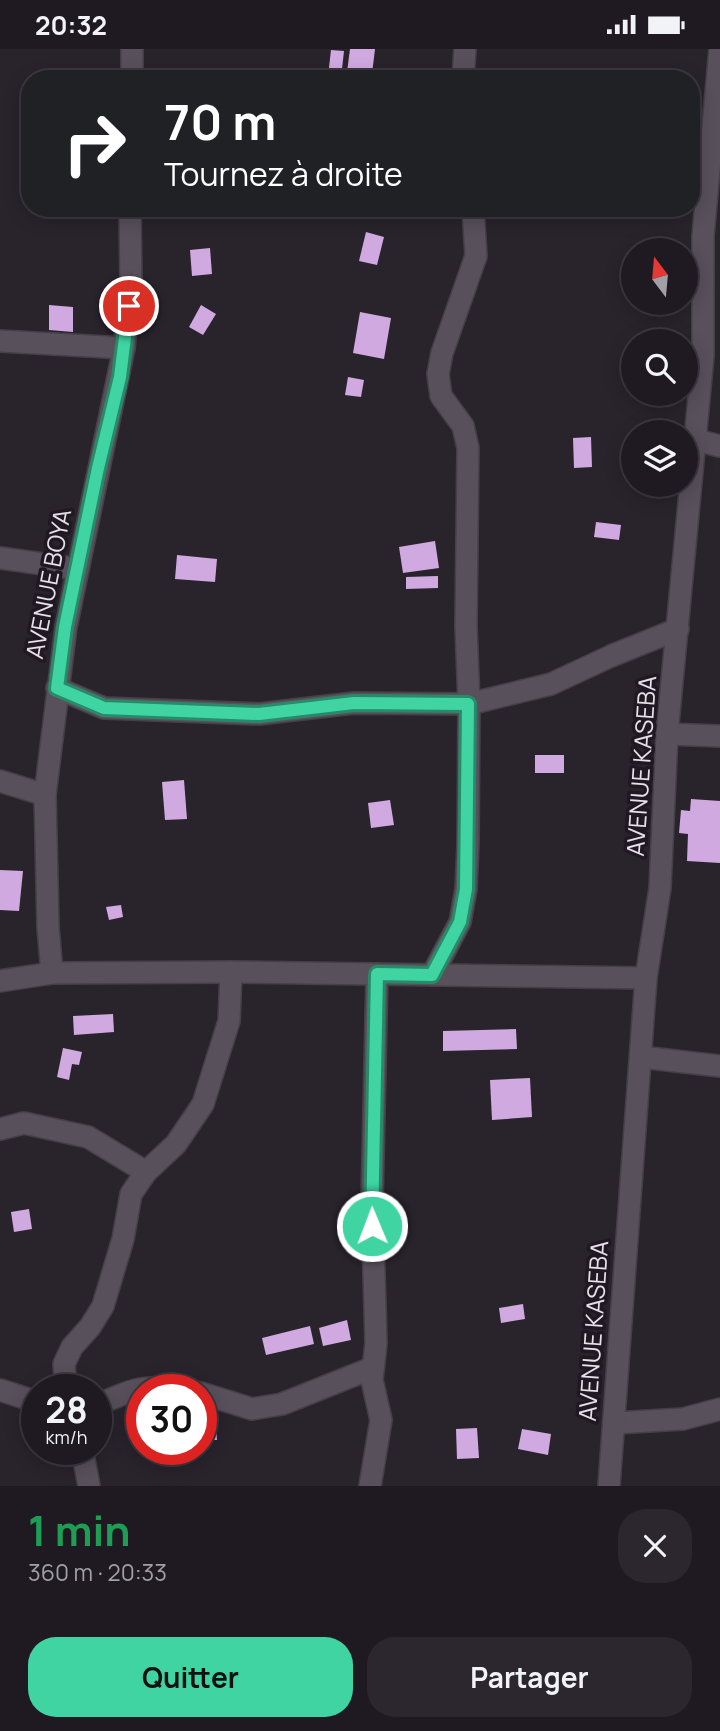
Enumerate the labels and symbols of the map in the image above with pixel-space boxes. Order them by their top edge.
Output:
north arrow [621,238,698,315]
pin [99,276,159,336]
street label: AVENUE BOYA [17,506,78,661]
street label: AVENUE KASEBA [618,675,663,857]
position arrow [335,1189,409,1263]
street label: AVENUE KASEBA [570,1240,615,1422]
speed limit sign: 30 [126,1374,217,1465]

